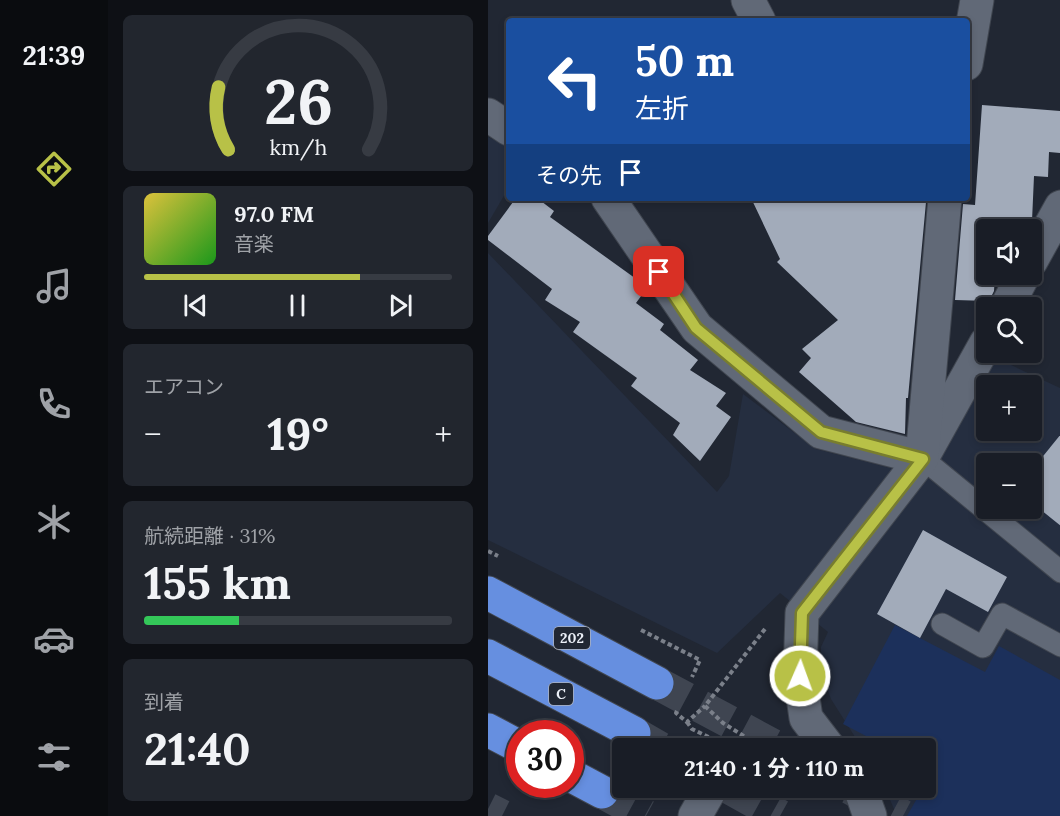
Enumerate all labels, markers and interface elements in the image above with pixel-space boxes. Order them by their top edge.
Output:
text: 50 m [635,34,734,88]
text: 21:39 [23,38,85,72]
icon: left [536,42,614,120]
text: 26 [263,61,333,141]
text: 左折 [635,91,689,125]
text: km/h [269,133,327,161]
icon: directions [33,148,75,190]
icon: arrive [614,156,647,189]
text: その先 [536,161,602,189]
text: 97.0 FM [234,200,314,228]
map controls [976,219,1042,519]
button: sound [976,219,1042,285]
text: 音楽 [234,231,274,256]
pin [633,246,684,297]
icon: arrive [642,255,675,288]
icon: music [33,265,75,307]
icon: previous [179,289,212,322]
icon: pause [281,289,314,322]
icon: next [384,289,417,322]
button: search [976,297,1042,363]
text: エアコン [144,374,224,399]
button: + [976,375,1042,441]
icon: phone [33,383,75,425]
text: 19° [267,405,329,462]
text: − [144,413,162,455]
text: + [434,413,452,455]
button: − [976,453,1042,519]
icon: climate [33,501,75,543]
text: 航続距離 · 31% [144,523,275,548]
text: 155 km [144,554,291,611]
icon: car [33,618,75,660]
road number: 202 [554,627,590,649]
position arrow [768,644,832,708]
road number: C [549,683,573,705]
text: 到着 [144,689,184,714]
text: 21:40 [144,720,251,777]
speed limit sign: 30 [506,720,584,798]
icon: filters [33,736,75,778]
text: 21:40 · 1 分 · 110 m [684,754,864,782]

